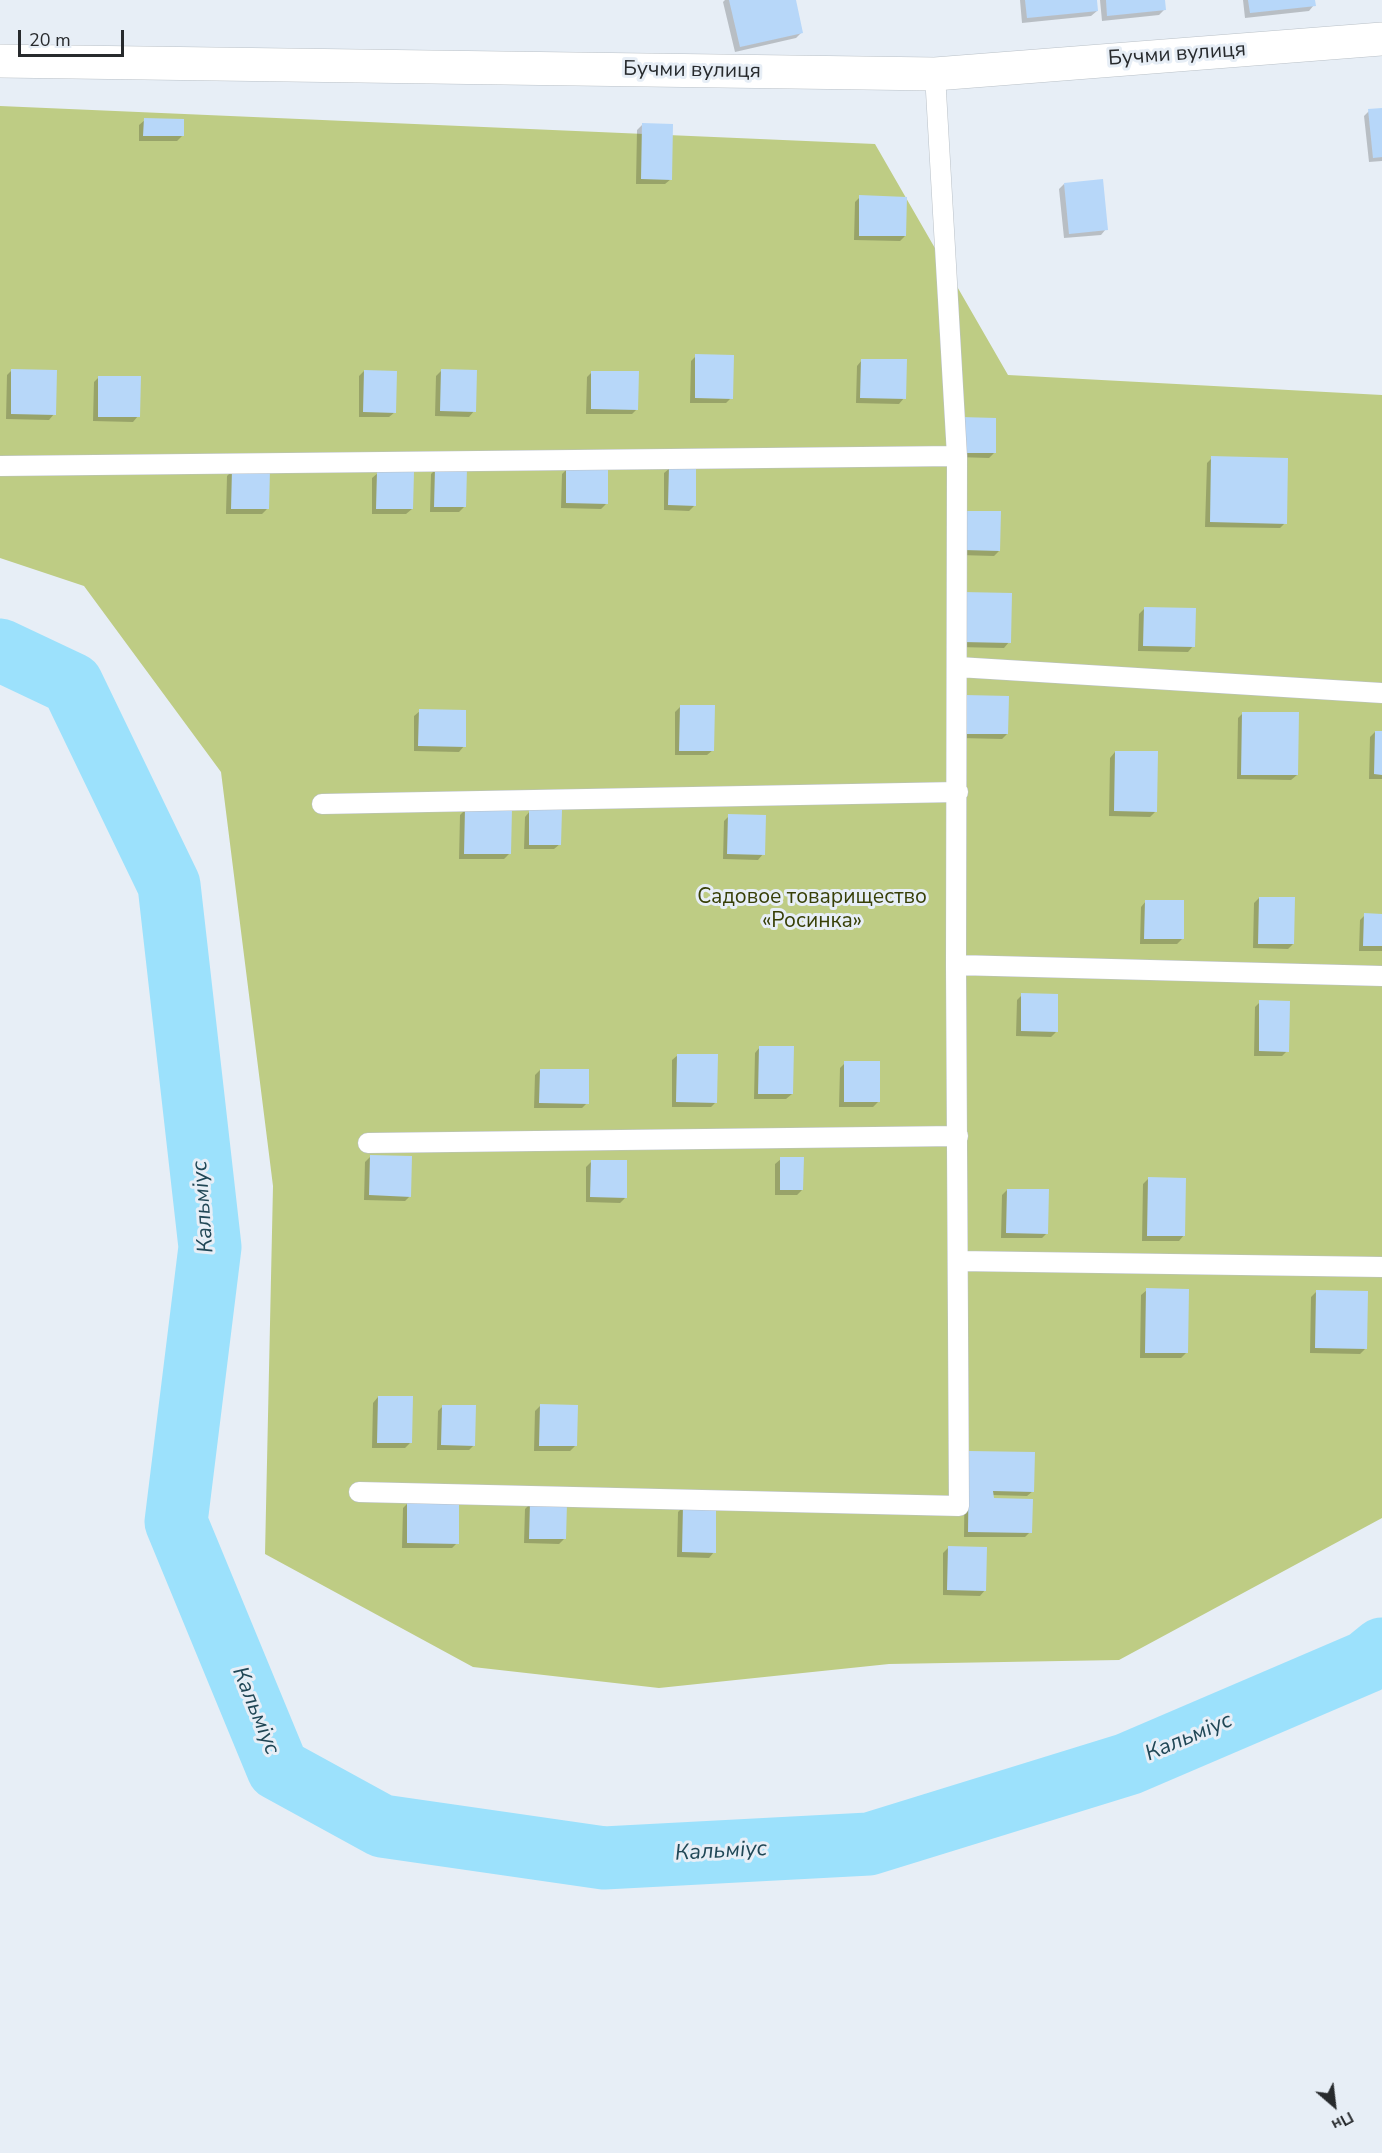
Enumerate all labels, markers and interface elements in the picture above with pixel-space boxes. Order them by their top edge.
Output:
scale bar [21,18,128,56]
text: 20 m [29,28,71,52]
street label: Бучми вулиця [1107,38,1247,72]
street label: Бучми вулиця [623,57,761,85]
park label: Садовое товарищество «Росинка» [697,885,927,935]
water label: Кальміус [188,1160,220,1254]
water label: Кальміус [226,1663,284,1759]
water label: Кальміус [1141,1708,1237,1768]
water label: Кальміус [674,1836,768,1868]
north arrow [1304,2075,1364,2135]
text: Пн [1328,2106,1357,2136]

